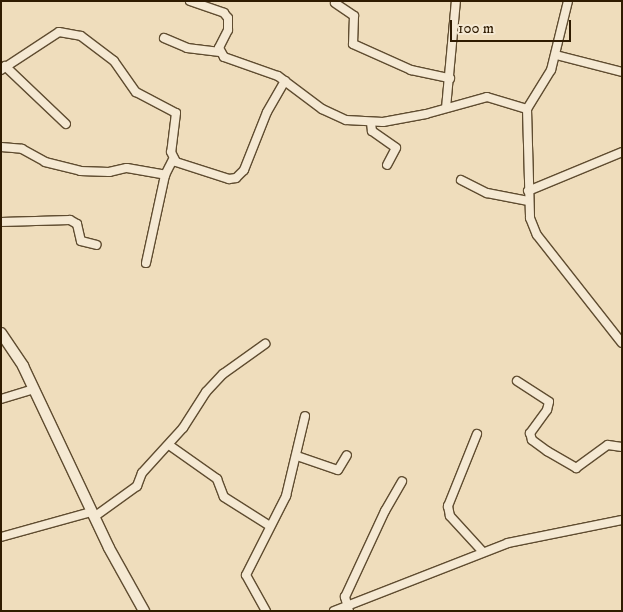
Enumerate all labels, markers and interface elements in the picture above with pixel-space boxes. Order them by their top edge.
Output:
scale bar [453,10,574,42]
text: 100 m [458,19,494,38]

